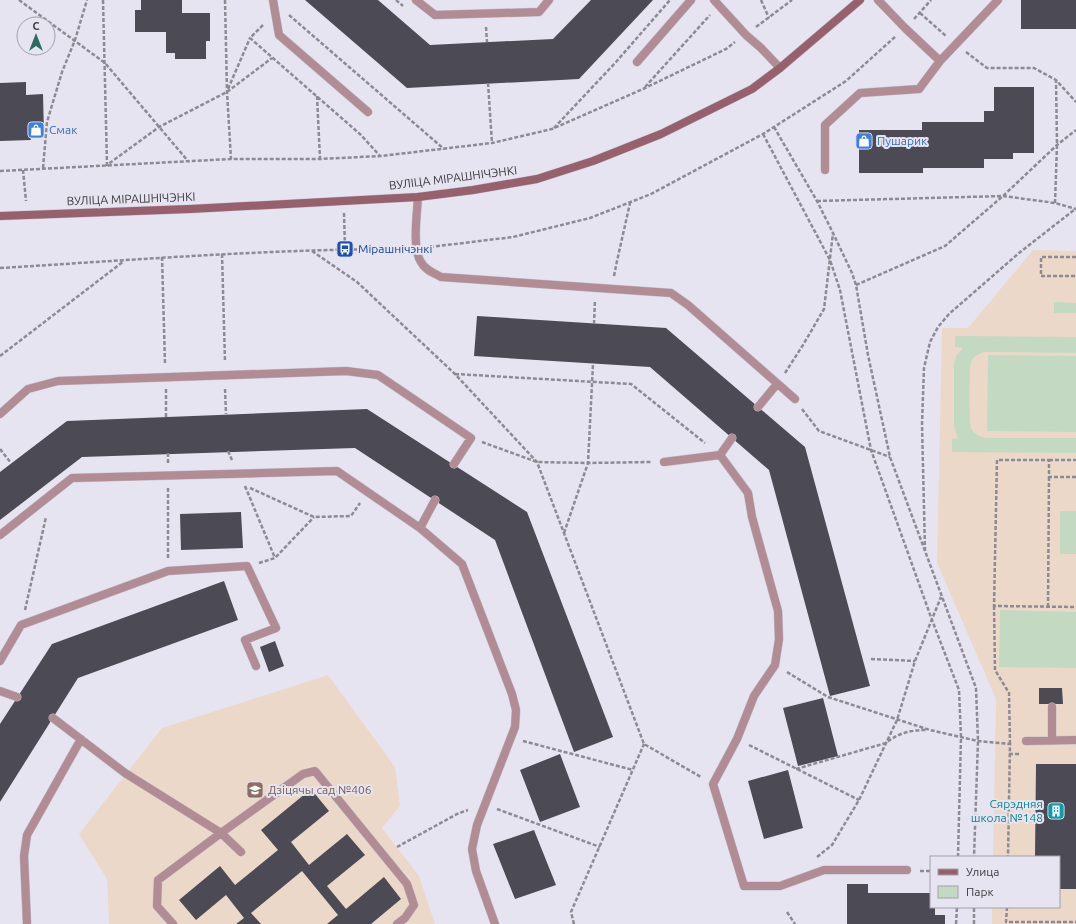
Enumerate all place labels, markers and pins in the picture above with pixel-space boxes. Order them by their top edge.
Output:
shop icon: Смак [26,120,46,140]
place label: Смак [49,123,77,136]
shop icon: Пушарик [854,131,874,151]
place label: Пушарик [877,134,927,147]
bus stop icon: Мірашнічэнкі [335,239,355,259]
place label: Мірашнічэнкі [358,242,432,255]
school or university icon: Дзіцячы сад №406 [245,780,265,800]
place label: Дзіцячы сад №406 [268,783,372,796]
place label: Сярэдняя школа №148 [971,797,1043,824]
building icon: Сярэдняя школа №148 [1046,801,1066,821]

